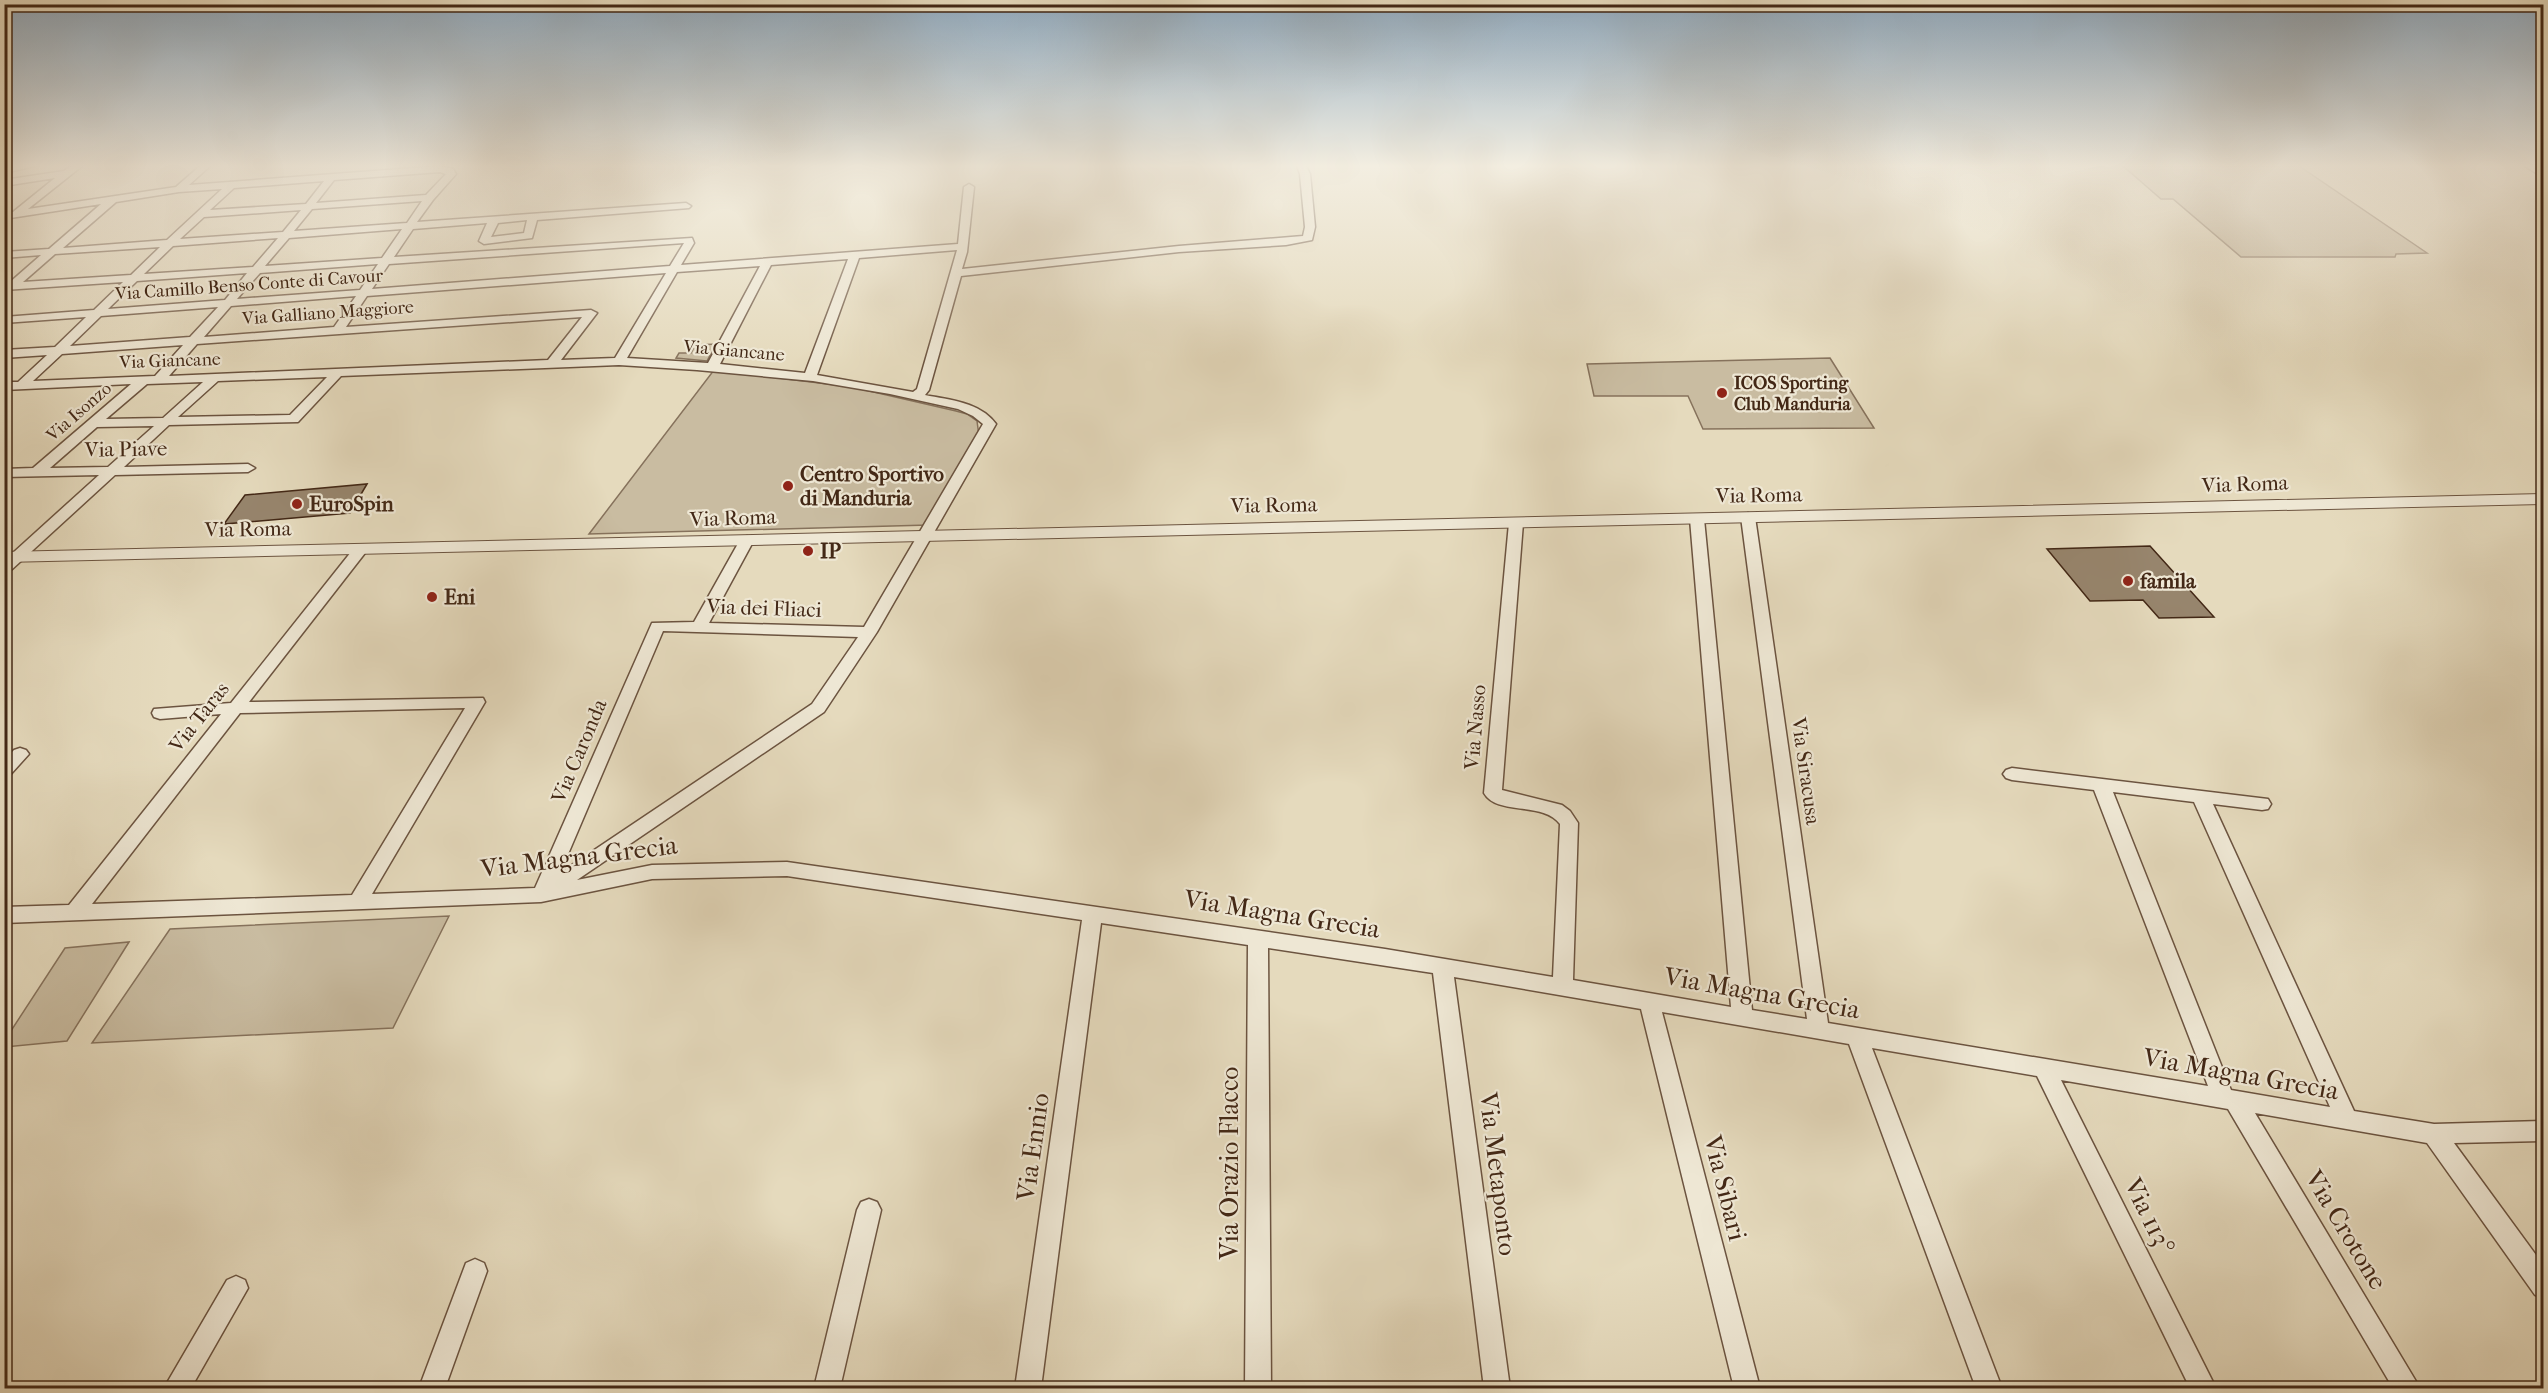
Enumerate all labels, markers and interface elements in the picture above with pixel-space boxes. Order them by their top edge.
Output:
street label: Via Camillo Benso Conte di Cavour [113,265,384,305]
street label: Via Galliano Maggiore [241,297,415,330]
street label: Via Giancane [682,336,786,366]
street label: Via Giancane [118,349,221,373]
place label: ICOS Sporting Club Manduria [1734,373,1851,415]
street label: Via Isonzo [41,378,116,447]
marker: ICOS Sporting Club Manduria [1715,386,1729,400]
street label: Via Piave [83,436,168,462]
place label: Centro Sportivo di Manduria [800,462,944,510]
street label: Via Roma [2200,470,2289,498]
marker: Centro Sportivo di Manduria [781,479,795,493]
street label: Via Roma [1714,482,1803,508]
place label: EuroSpin [309,492,395,516]
street label: Via Roma [1229,492,1318,518]
marker: EuroSpin [290,497,304,511]
street label: Via Roma [688,504,777,532]
street label: Via Roma [203,516,292,542]
place label: IP [820,539,841,563]
marker: IP [801,544,815,558]
place label: famila [2139,569,2197,593]
marker: famila [2121,574,2135,588]
place label: Eni [444,585,476,609]
marker: Eni [425,590,439,604]
street label: Via dei Fliaci [705,594,822,622]
street label: Via Taras [164,677,234,758]
street label: Via Nasso [1459,683,1491,772]
street label: Via Caronda [546,695,612,807]
street label: Via Siracusa [1786,715,1825,827]
street label: Via Magna Grecia [478,829,680,885]
street label: Via Magna Grecia [1181,883,1383,945]
street label: Via Magna Grecia [1661,960,1863,1026]
street label: Via Magna Grecia [2140,1041,2342,1107]
street label: Via Orazio Flacco [1214,1066,1245,1261]
street label: Via Metaponto [1472,1090,1523,1257]
street label: Via Ennio [1010,1091,1056,1204]
street label: Via Sibari [1697,1131,1753,1244]
street label: Via Crotone [2298,1164,2394,1295]
street label: Via 113° [2117,1172,2181,1259]

